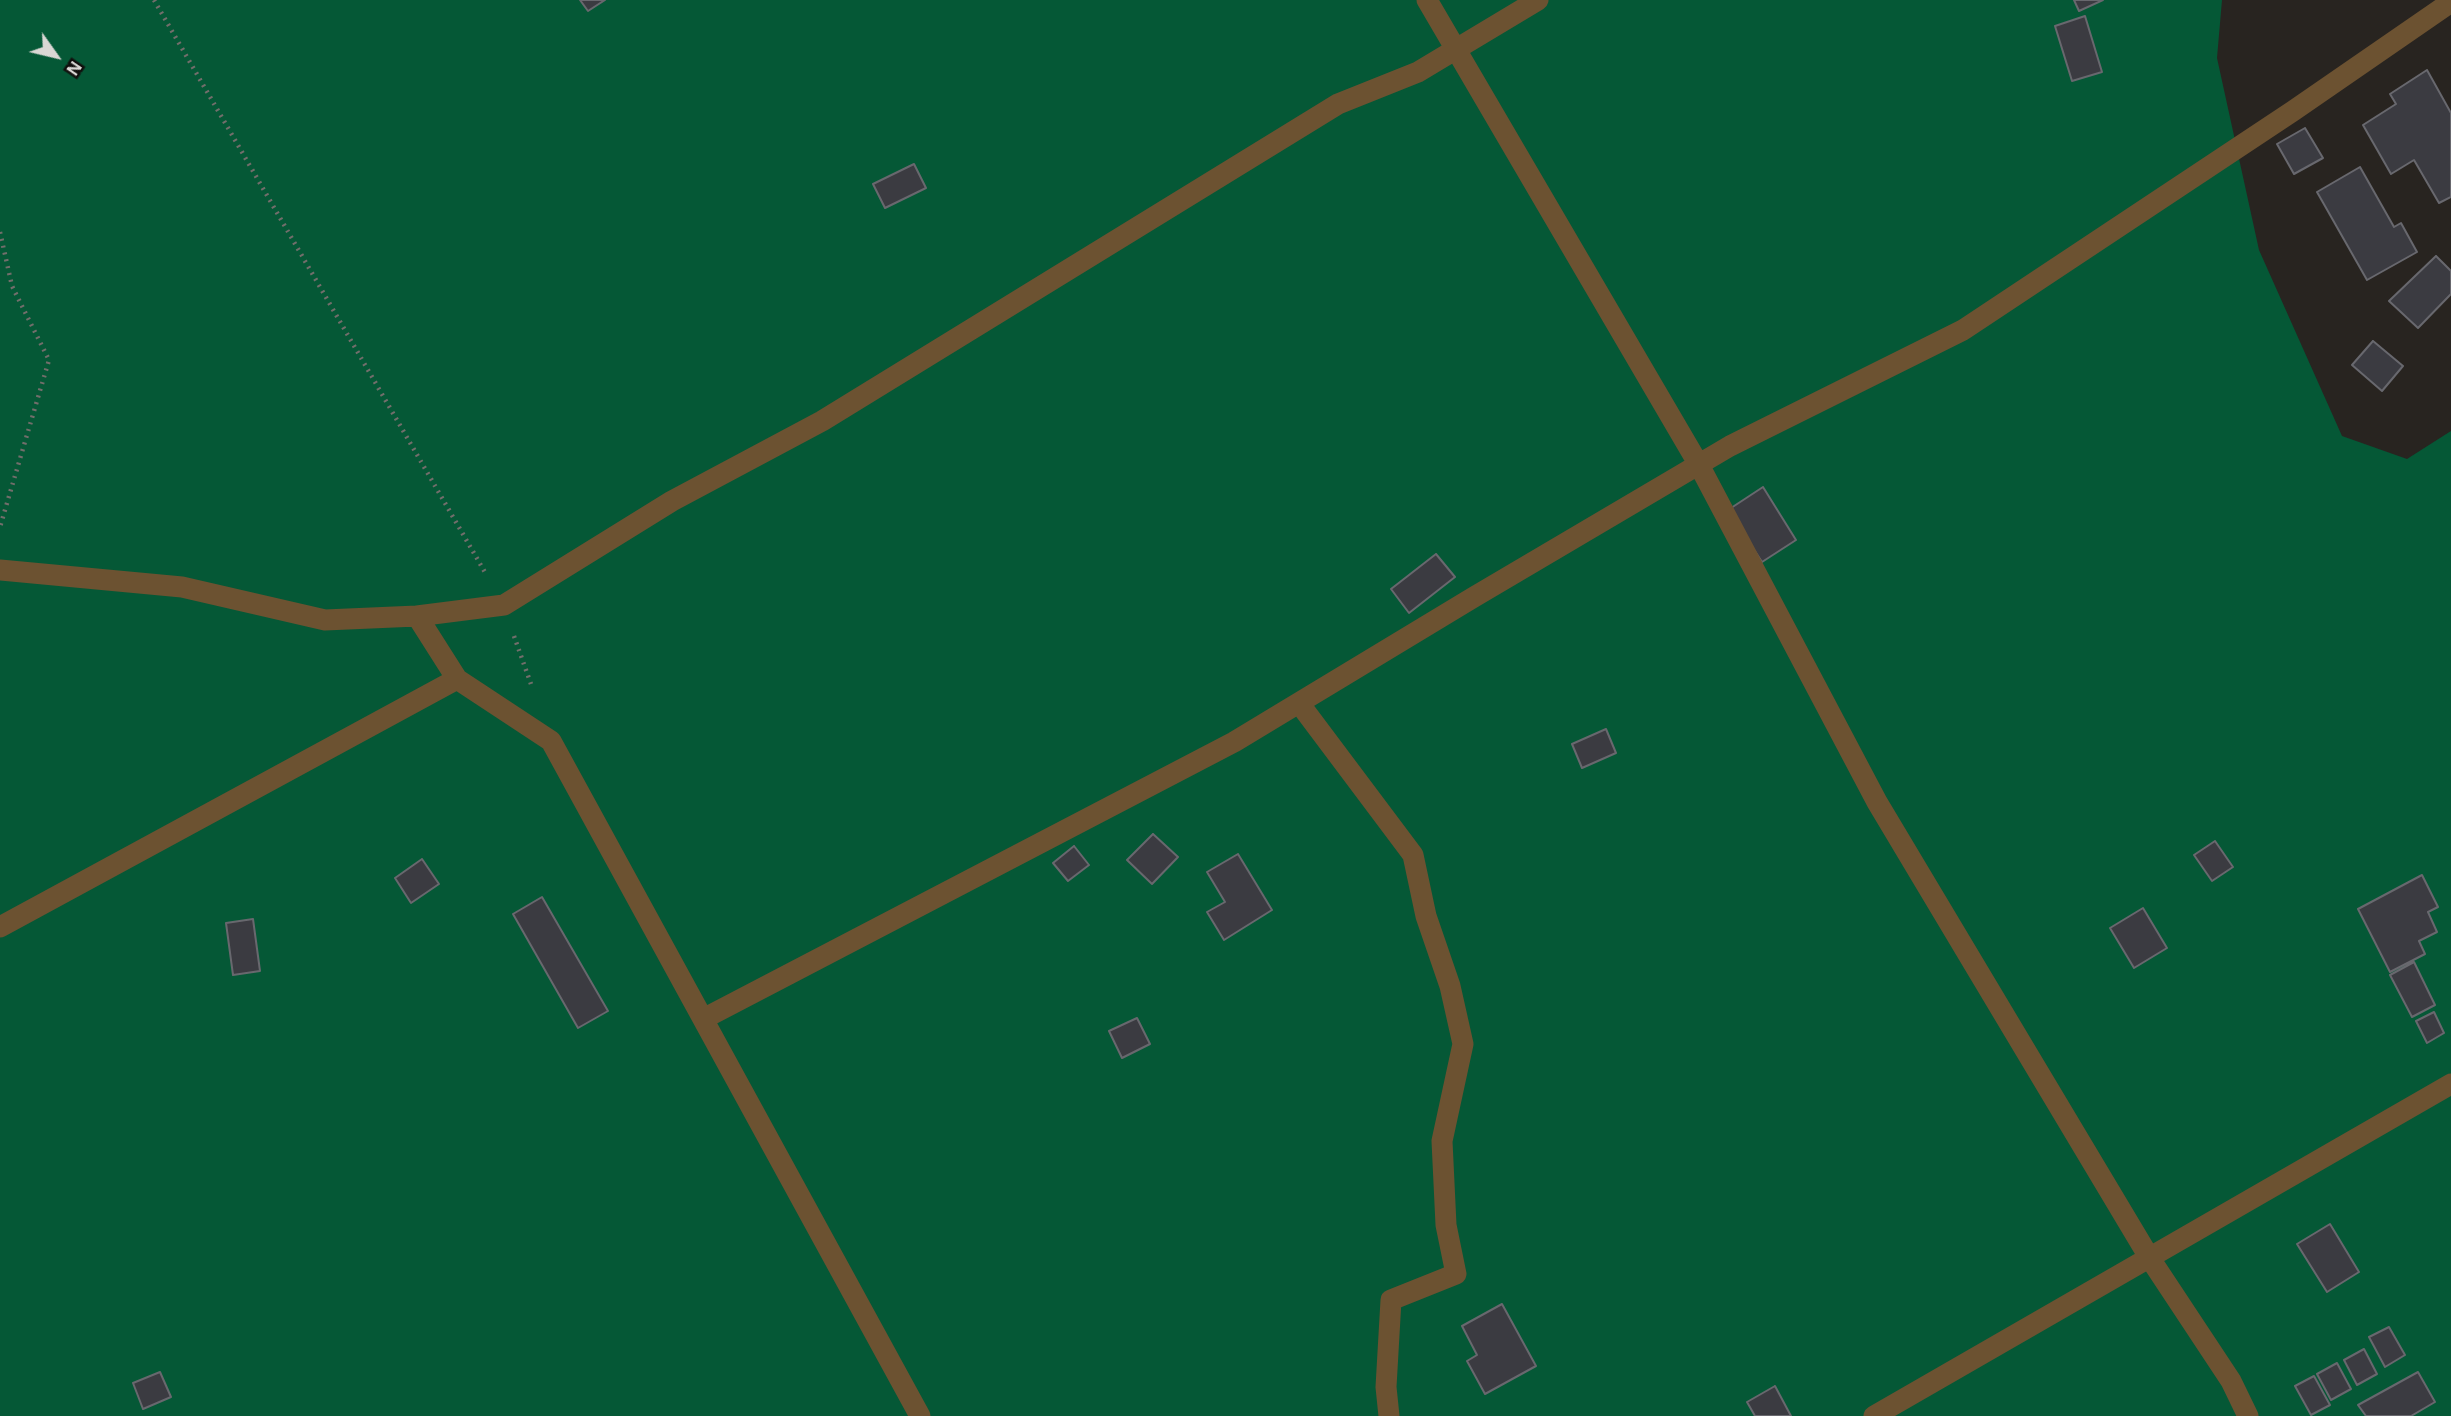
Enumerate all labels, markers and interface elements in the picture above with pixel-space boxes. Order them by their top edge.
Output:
north arrow [21,21,91,91]
text: N [62,57,85,79]

